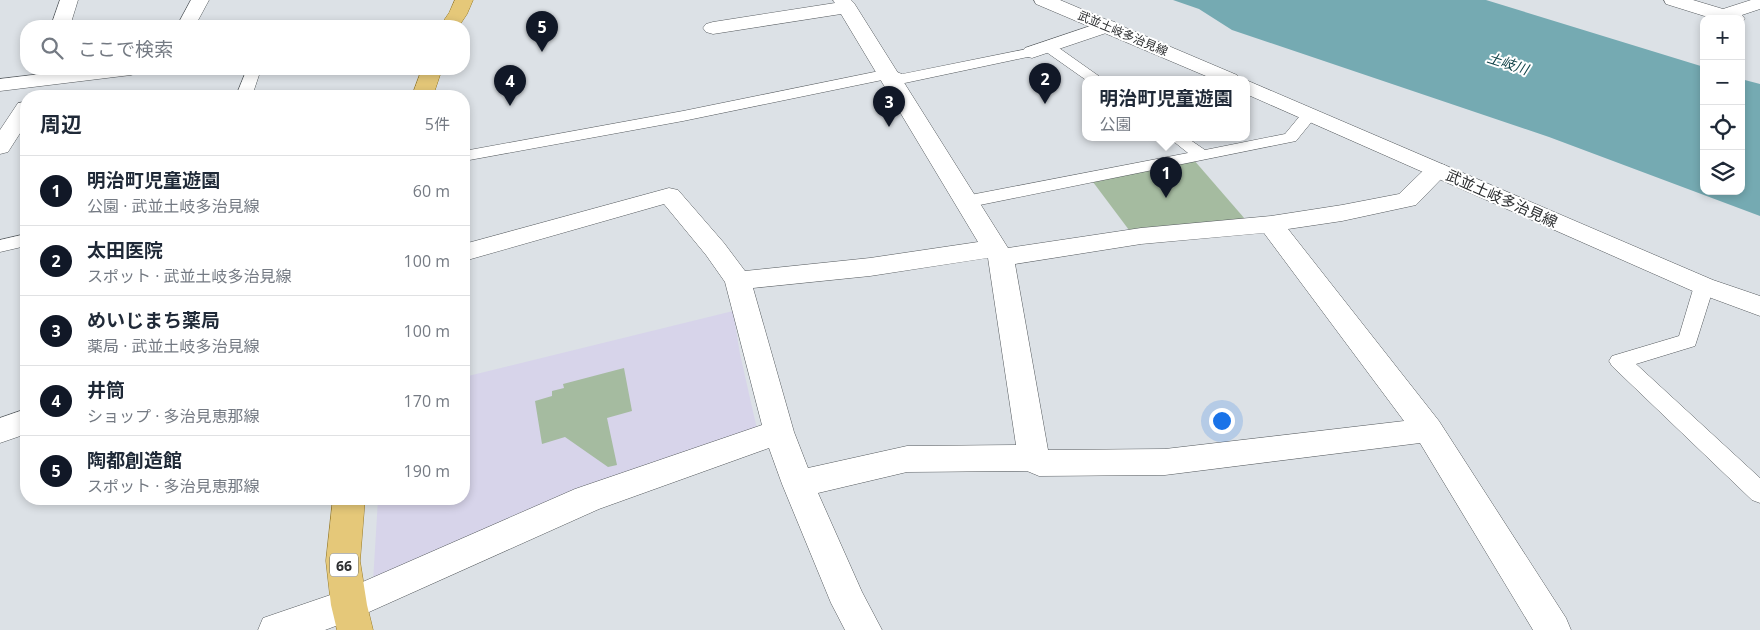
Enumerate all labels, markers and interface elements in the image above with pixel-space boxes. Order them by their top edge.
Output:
street label: 武並土岐多治見線 [1075,6,1171,60]
pin: 5 [526,11,558,52]
map controls [1700,15,1745,195]
button: + [1700,15,1745,60]
search box [20,20,470,75]
icon: search [38,34,66,62]
text: ここで検索 [78,36,173,62]
water label: 土岐川 [1485,47,1533,79]
button: − [1700,60,1745,105]
pin: 2 [1029,63,1061,104]
pin: 4 [494,65,526,106]
popup [1082,76,1250,141]
text: 明治町児童遊園 [1099,85,1233,111]
pin: 3 [873,86,905,127]
button: locate [1700,105,1745,150]
text: 周辺 [40,110,82,138]
text: 5件 [425,113,450,135]
text: 公園 [1099,113,1132,135]
button: layers [1700,150,1745,195]
pin: 1 [1150,157,1182,198]
street label: 武並土岐多治見線 [1443,164,1561,232]
text: 明治町児童遊園 [87,167,220,193]
text: 1 [51,180,61,202]
text: 60 m [413,180,450,202]
text: 公園 · 武並土岐多治見線 [87,195,260,217]
text: 太田医院 [87,237,163,263]
text: 2 [51,250,61,272]
text: 100 m [404,250,450,272]
text: スポット · 武並土岐多治見線 [87,265,292,287]
text: めいじまち薬局 [87,307,220,333]
text: 3 [51,320,61,342]
text: 100 m [404,320,450,342]
text: 薬局 · 武並土岐多治見線 [87,335,260,357]
text: 井筒 [87,377,125,403]
text: 4 [51,390,61,412]
text: 170 m [404,390,450,412]
text: ショップ · 多治見恵那線 [87,405,260,427]
your location [1209,408,1235,434]
text: 陶都創造館 [87,447,182,473]
text: 5 [51,460,61,482]
text: 190 m [404,460,450,482]
text: スポット · 多治見恵那線 [87,475,260,497]
road number: 66 [330,554,358,576]

